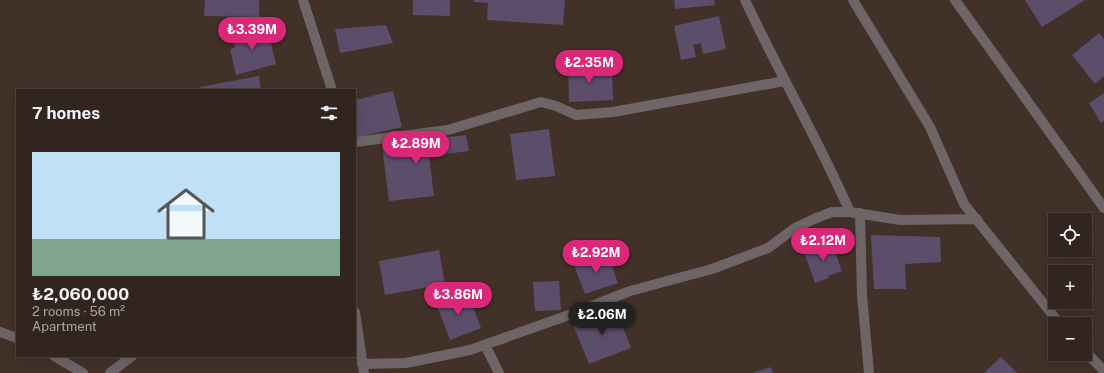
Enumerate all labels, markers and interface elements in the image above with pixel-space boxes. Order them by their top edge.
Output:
pin: ₺3.39M [219,17,285,51]
text: ₺3.39M [227,22,277,37]
pin: ₺2.35M [556,50,622,84]
text: ₺2.35M [564,55,614,70]
icon: filters [318,102,340,124]
text: 7 homes [32,103,100,123]
pin: ₺2.89M [383,131,449,165]
text: ₺2.89M [391,136,441,151]
icon: home [150,178,222,250]
map controls [1048,213,1092,361]
button: locate [1048,213,1092,257]
pin: ₺2.12M [790,228,856,262]
text: ₺2.12M [800,233,846,248]
pin: ₺2.92M [563,240,629,274]
text: ₺2.92M [571,245,621,260]
button: + [1048,265,1092,309]
pin: ₺3.86M [425,282,491,316]
text: ₺2,060,000 [32,284,129,304]
text: ₺3.86M [433,287,483,302]
pin: ₺2.06M [569,302,635,336]
text: 2 rooms · 56 m² [32,304,125,319]
text: ₺2.06M [577,307,627,322]
button: − [1048,317,1092,361]
text: Apartment [32,319,97,334]

